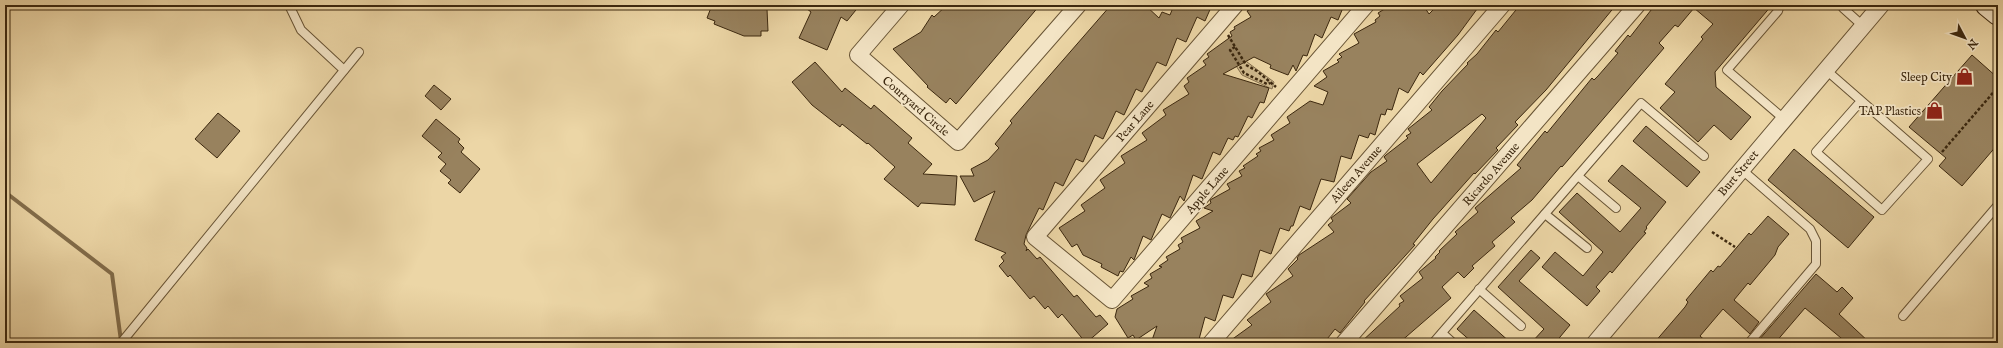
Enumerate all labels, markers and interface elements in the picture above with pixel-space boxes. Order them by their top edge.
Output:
north arrow [1945,18,1985,58]
text: N [1963,35,1981,52]
shop icon: Sleep City [1955,67,1975,87]
place label: Sleep City [1901,70,1952,86]
street label: Courtyard Circle [879,73,953,140]
street label: Pear Lane [1113,97,1158,145]
shop icon: TAP Plastics [1924,101,1944,121]
place label: TAP Plastics [1859,104,1921,119]
street label: Ricardo Avenue [1460,139,1523,209]
street label: Aileen Avenue [1327,142,1386,207]
street label: Burt Street [1715,147,1762,199]
street label: Apple Lane [1182,163,1233,219]

